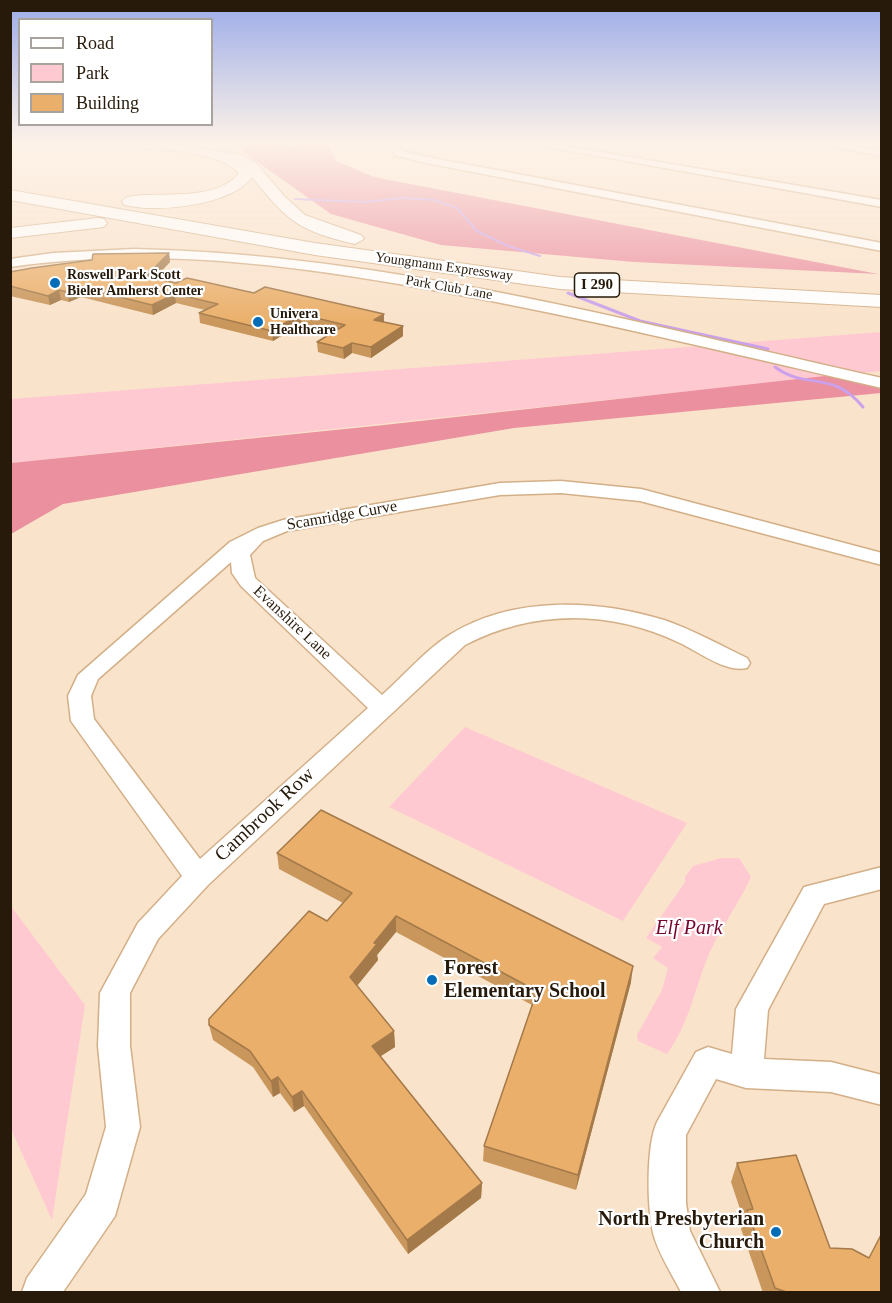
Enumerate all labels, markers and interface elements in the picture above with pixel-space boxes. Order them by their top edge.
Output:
legend [18,18,213,126]
text: Road [76,33,114,53]
text: Park [76,63,109,83]
text: Building [76,93,139,113]
street label: Youngmann Expressway [374,249,514,285]
place label: Roswell Park Scott Bieler Amherst Center [67,267,203,300]
street label: Park Club Lane [404,272,494,304]
road number: I 290 [574,273,620,297]
marker: Roswell Park Scott Bieler Amherst Center [48,276,62,290]
place label: Univera Healthcare [270,306,336,338]
marker: Univera Healthcare [251,315,265,329]
street label: Scamridge Curve [285,497,399,535]
street label: Evanshire Lane [249,582,335,664]
street label: Cambrook Row [210,763,320,867]
park label: Elf Park [655,917,723,941]
place label: Forest Elementary School [444,957,606,1004]
marker: Forest Elementary School [425,973,439,987]
place label: North Presbyterian Church [598,1208,764,1255]
marker: North Presbyterian Church [769,1225,783,1239]

